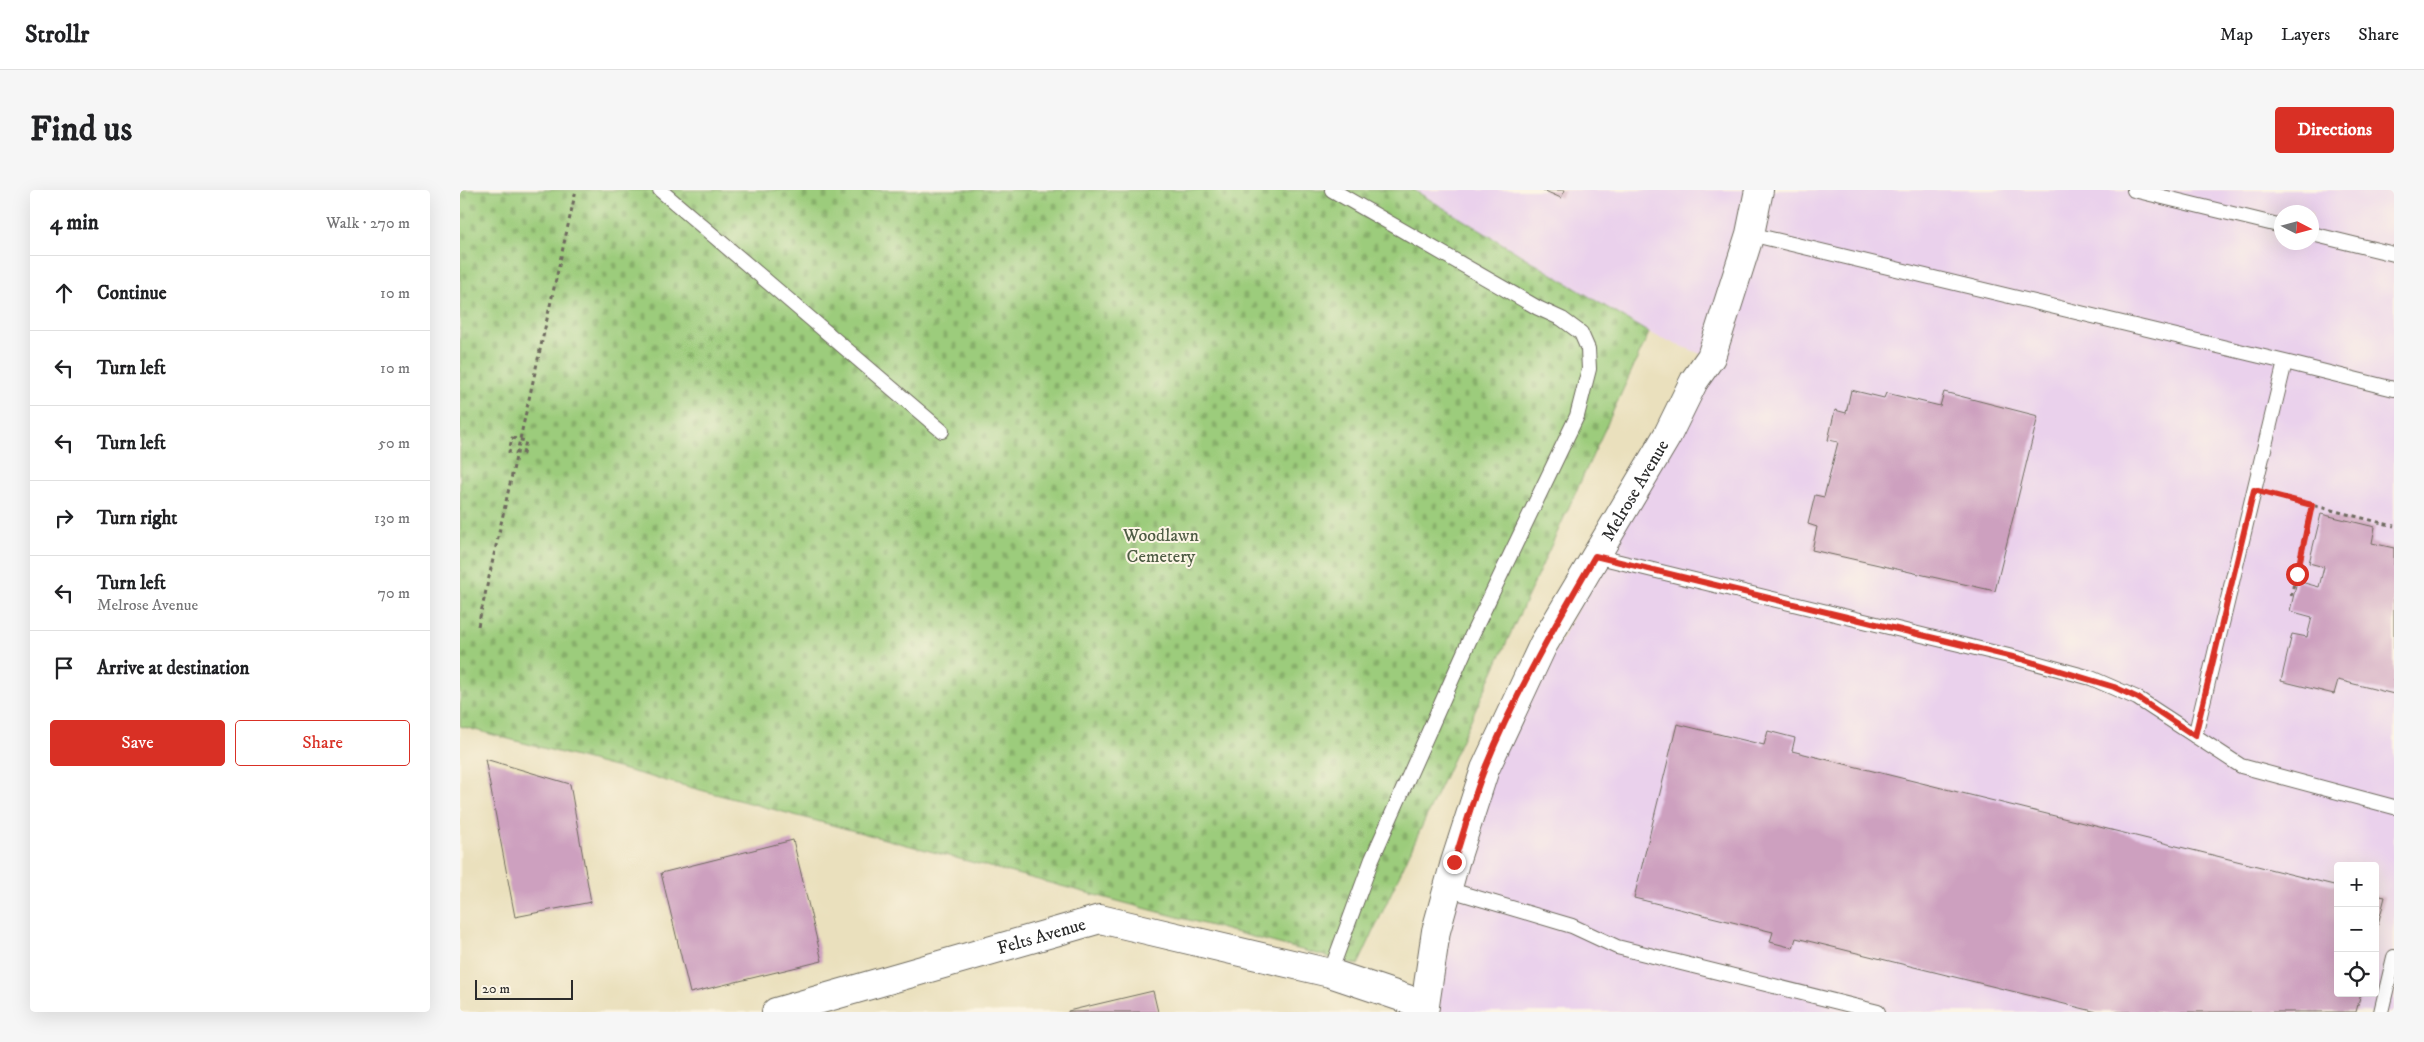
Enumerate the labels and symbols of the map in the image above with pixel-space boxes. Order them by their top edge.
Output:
north arrow [2274,205,2319,250]
street label: Melrose Avenue [1597,436,1674,545]
park label: Woodlawn Cemetery [1122,525,1200,568]
route start [2286,563,2309,586]
route end [1443,851,1466,874]
street label: Felts Avenue [995,914,1088,960]
scale bar [475,977,572,1000]

